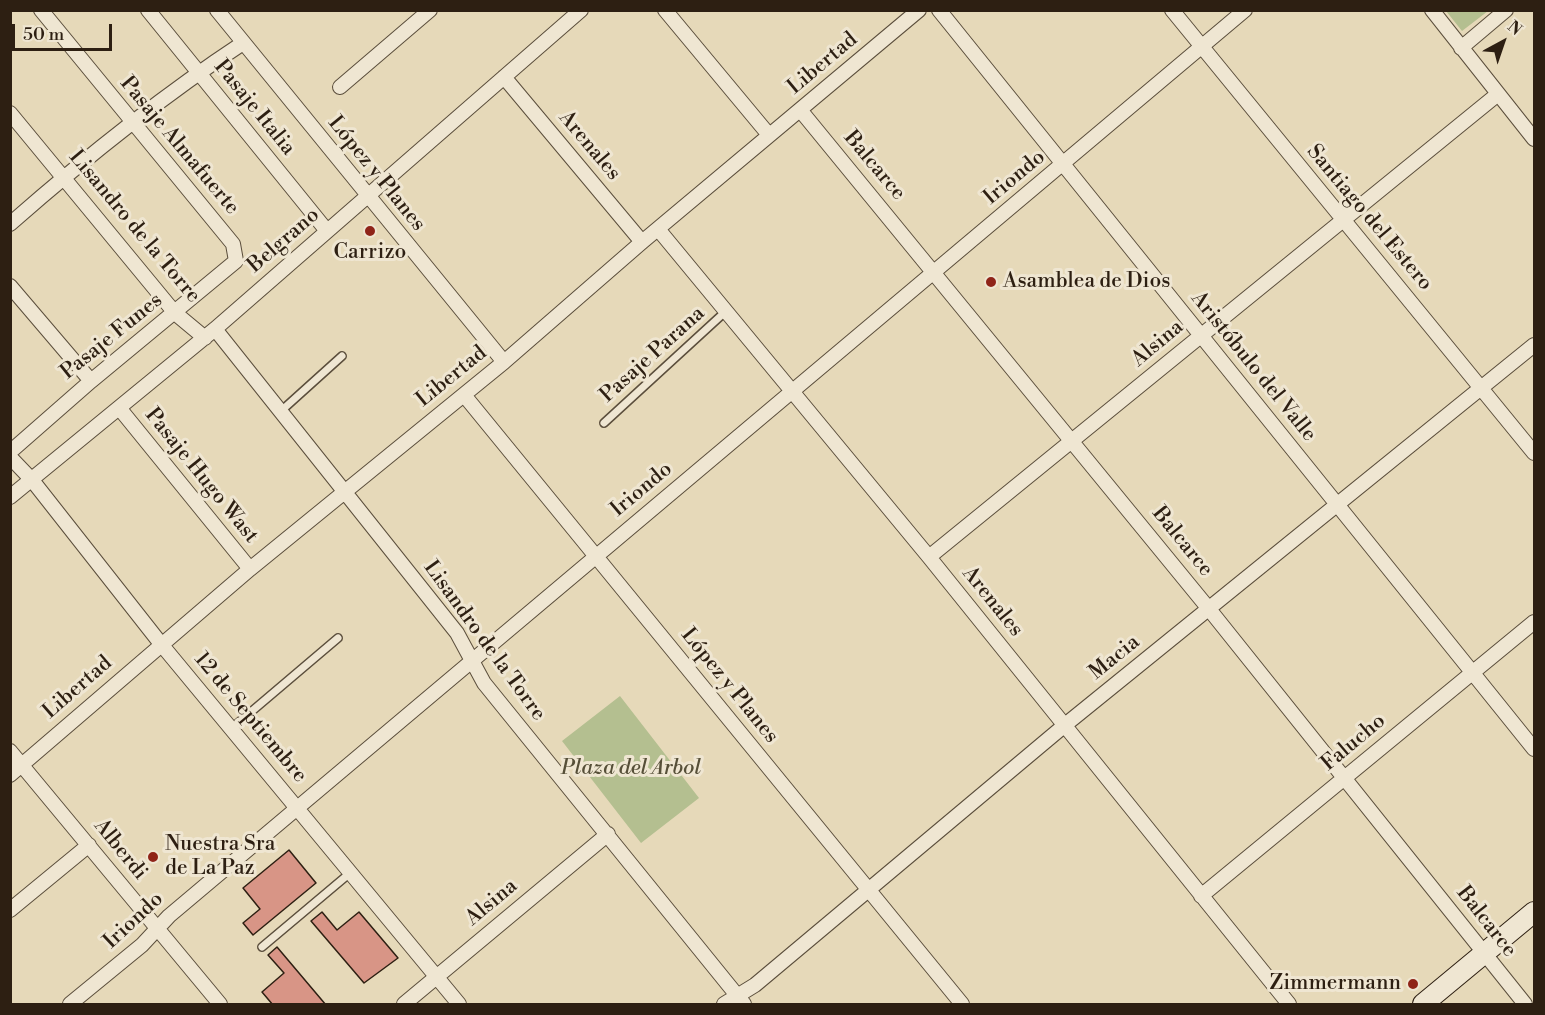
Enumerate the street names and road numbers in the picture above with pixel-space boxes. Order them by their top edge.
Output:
street label: Libertad [783,28,863,100]
street label: Pasaje Italia [208,55,300,161]
street label: Pasaje Almafuerte [114,72,244,220]
street label: Arenales [553,106,625,186]
street label: López y Planes [322,111,430,237]
street label: Balcarce [838,126,910,206]
street label: Santiago del Estero [1301,140,1437,296]
street label: Lisandro de la Torre [63,145,205,309]
street label: Iriondo [979,145,1051,211]
street label: Belgrano [243,203,325,279]
street label: Aristóbulo del Valle [1185,287,1321,447]
street label: Pasaje Funes [56,288,168,386]
street label: Pasaje Parana [595,301,711,409]
street label: Alsina [1127,315,1189,373]
street label: Libertad [412,341,492,413]
street label: Pasaje Hugo Wast [139,403,263,549]
street label: Iriondo [606,457,678,523]
street label: Balcarce [1146,502,1218,582]
street label: Lisandro de la Torre [417,556,551,726]
street label: Arenales [956,562,1028,642]
street label: López y Planes [675,623,783,749]
street label: Macia [1085,630,1145,686]
street label: 12 de Septiembre [188,648,312,788]
street label: Libertad [38,651,118,725]
street label: Falucho [1317,709,1391,777]
street label: Alberdi [88,814,152,886]
street label: Alsina [461,874,523,932]
street label: Balcarce [1451,882,1521,962]
street label: Iriondo [99,887,169,955]

